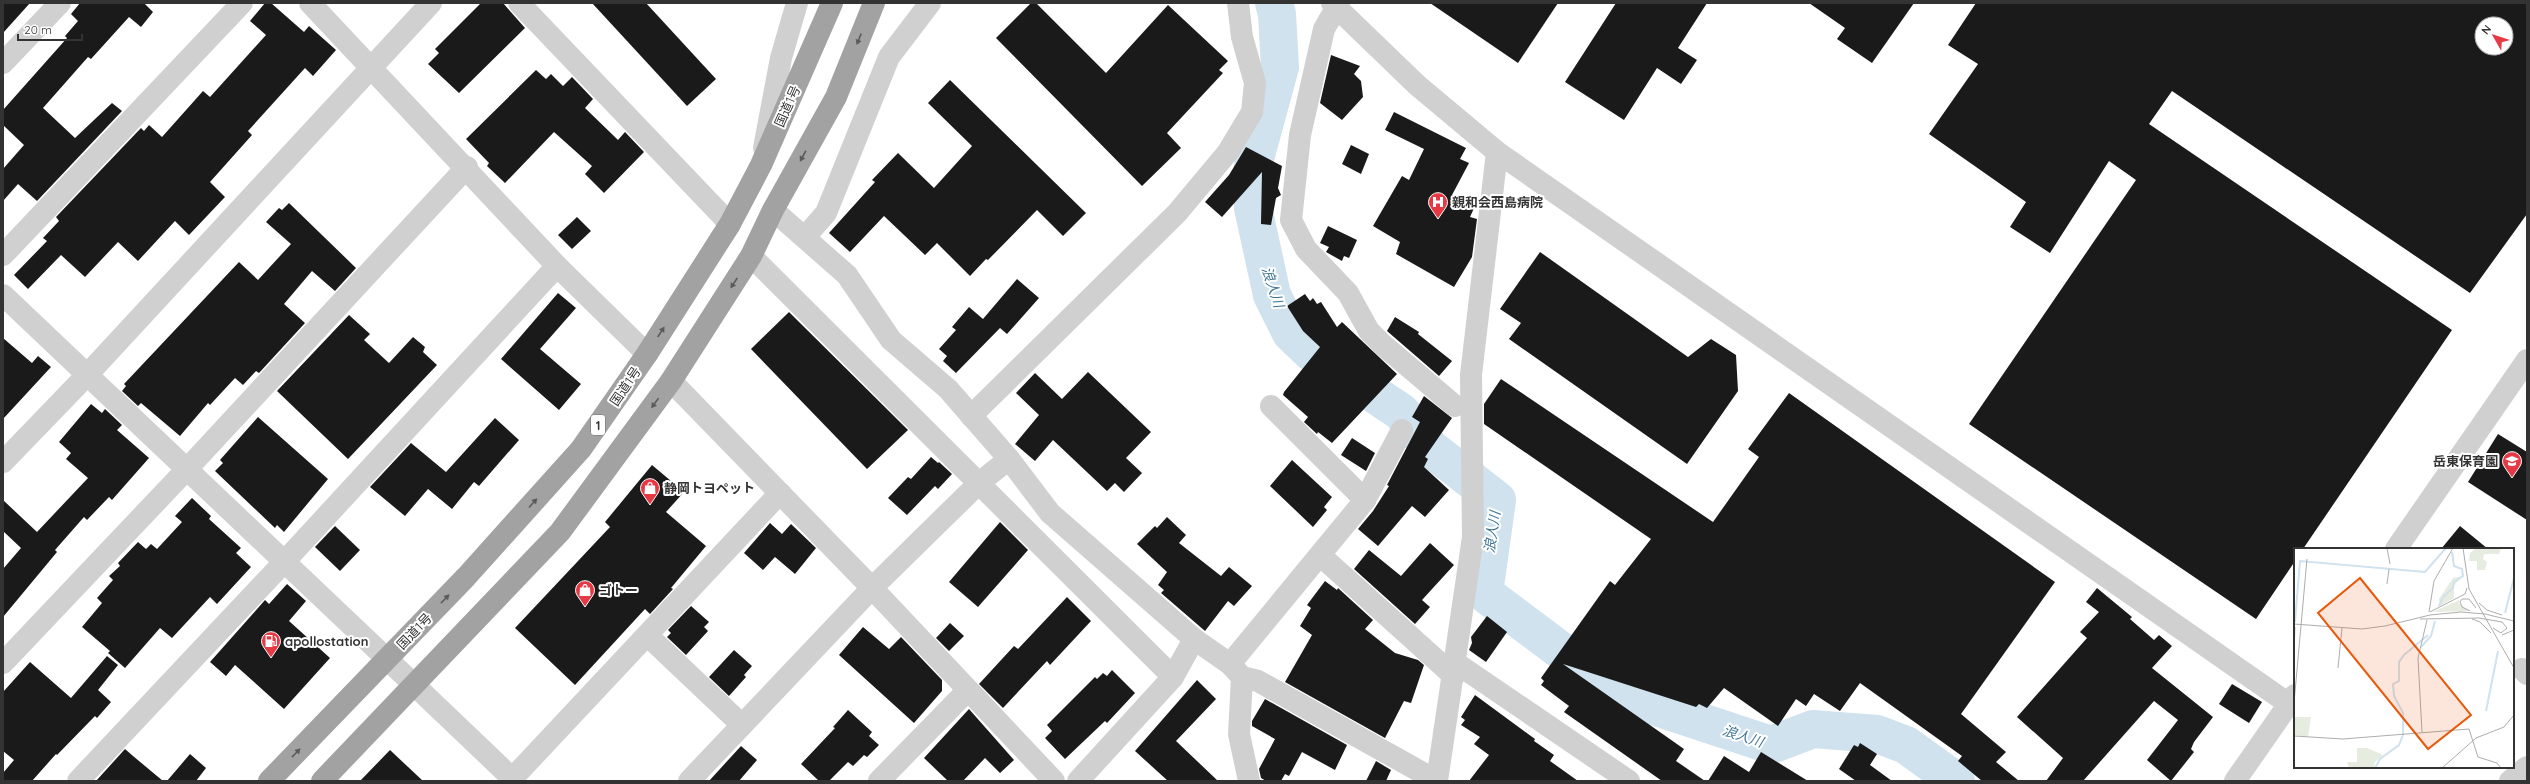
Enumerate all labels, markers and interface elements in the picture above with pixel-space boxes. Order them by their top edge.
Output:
scale bar [18,16,82,42]
north arrow [2474,16,2514,56]
text: 20 m [24,22,52,37]
text: N [2478,22,2494,37]
one-way arrow [856,34,862,45]
street label: 国道1号 [771,83,803,129]
one-way arrow [799,150,806,162]
hospital icon: 親和会西島病院 [1427,191,1449,219]
place label: 親和会西島病院 [1452,194,1543,210]
water label: 浪人川 [1258,264,1289,312]
one-way arrow [730,277,738,288]
one-way arrow [657,326,664,338]
street label: 国道1号 [606,363,644,409]
one-way arrow [651,397,659,408]
road number: 1 [591,415,605,435]
school or university icon: 岳東保育園 [2501,450,2523,478]
place label: 岳東保育園 [2433,453,2498,469]
shop icon: 静岡トヨペット [639,477,661,505]
place label: 静岡トヨペット [664,480,755,496]
one-way arrow [528,498,537,508]
water label: 浪人川 [1480,508,1504,554]
inset map [2294,548,2514,768]
shop icon: ゴトー [574,579,596,607]
place label: ゴトー [599,582,638,598]
one-way arrow [440,594,450,604]
street label: 国道1号 [393,610,435,652]
fuel station icon: apollostation [260,630,282,658]
place label: apollostation [285,633,368,649]
water label: 浪人川 [1720,721,1768,752]
one-way arrow [291,748,301,758]

